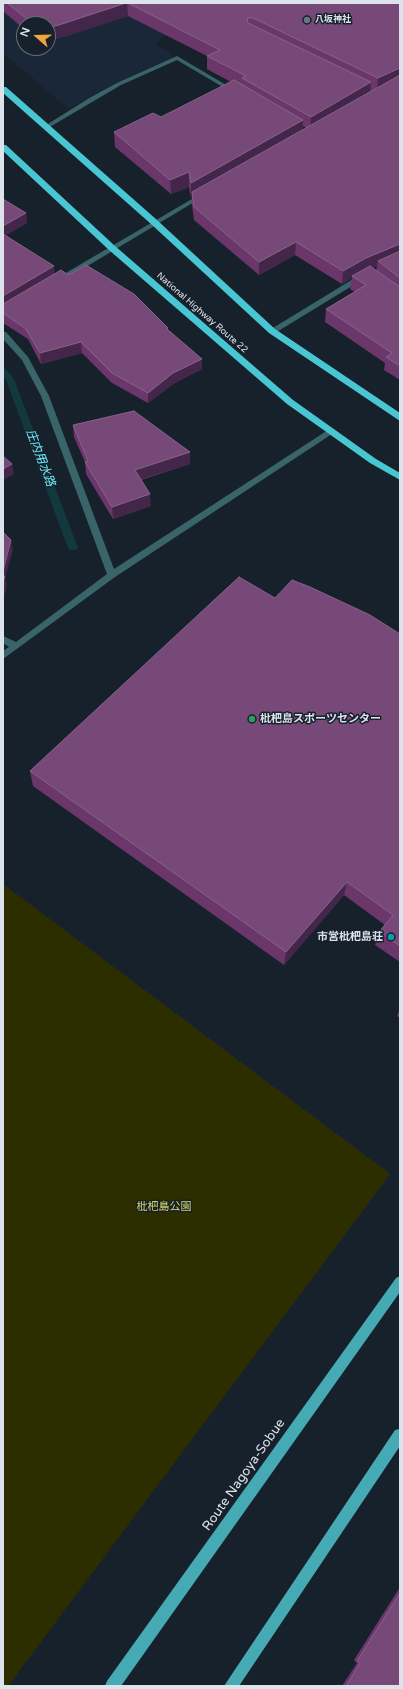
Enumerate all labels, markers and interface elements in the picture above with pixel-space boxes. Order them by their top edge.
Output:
marker: 八坂神社 [302,15,312,25]
place label: 八坂神社 [315,15,351,25]
north arrow [16,16,56,56]
text: N [18,26,33,38]
street label: National Highway Route 22 [154,270,250,356]
water label: 庄内用水路 [23,427,57,489]
place label: 枇杷島スポーツセンター [260,712,381,726]
marker: 枇杷島スポーツセンター [247,714,257,724]
place label: 市営枇杷島荘 [317,930,383,944]
marker: 市営枇杷島荘 [386,932,396,942]
park label: 枇杷島公園 [137,1200,191,1214]
street label: Route Nagoya-Sobue [199,1416,289,1534]

